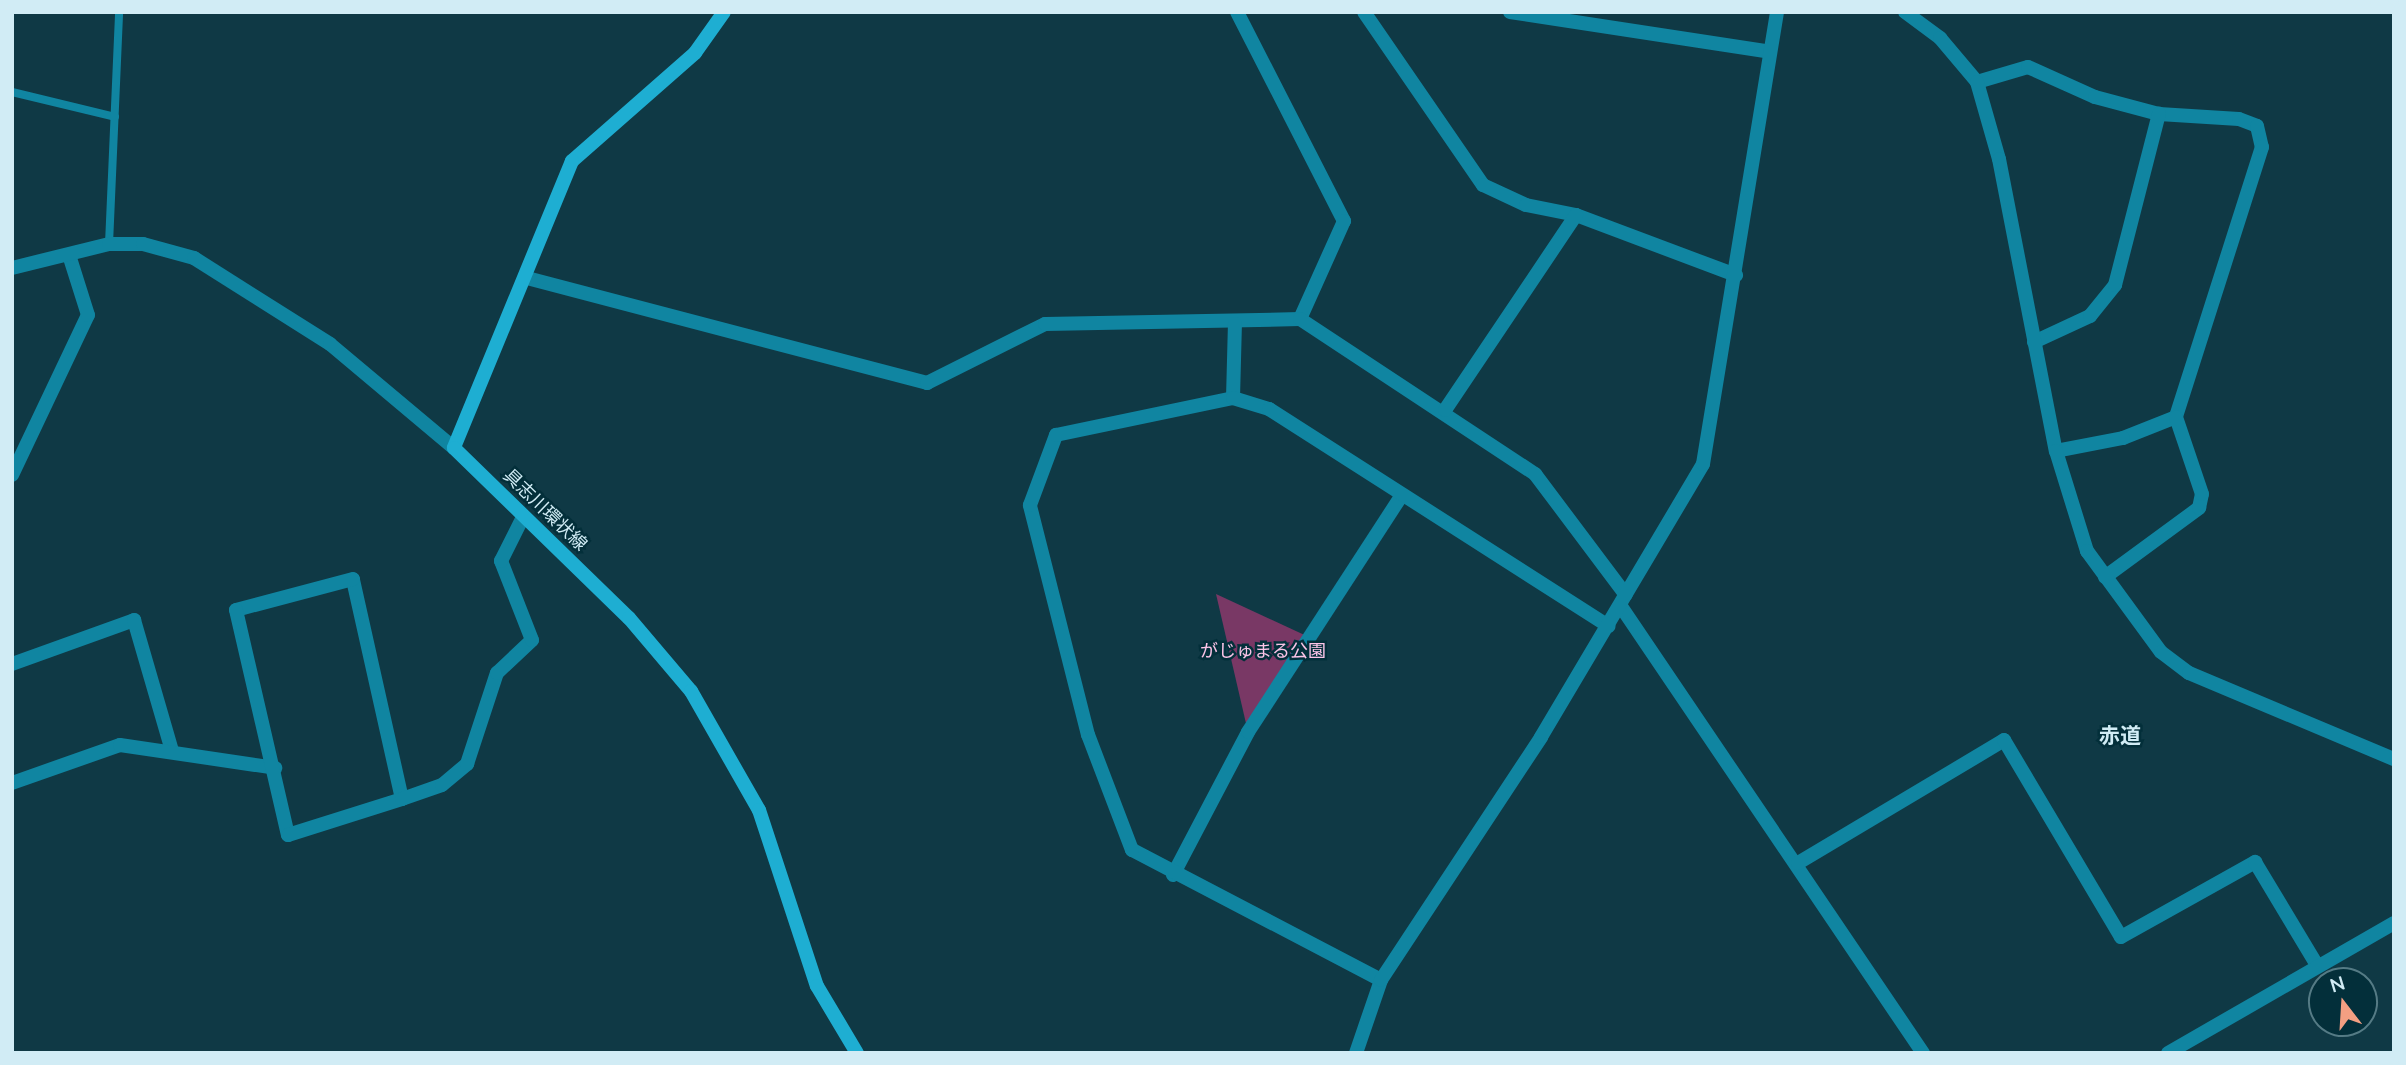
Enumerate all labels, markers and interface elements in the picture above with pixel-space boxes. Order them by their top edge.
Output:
street label: 具志川環状線 [499,465,591,555]
park label: がじゅまる公園 [1200,640,1326,662]
district label: 赤道 [2099,722,2141,748]
north arrow [2308,967,2378,1037]
text: N [2327,970,2348,997]

